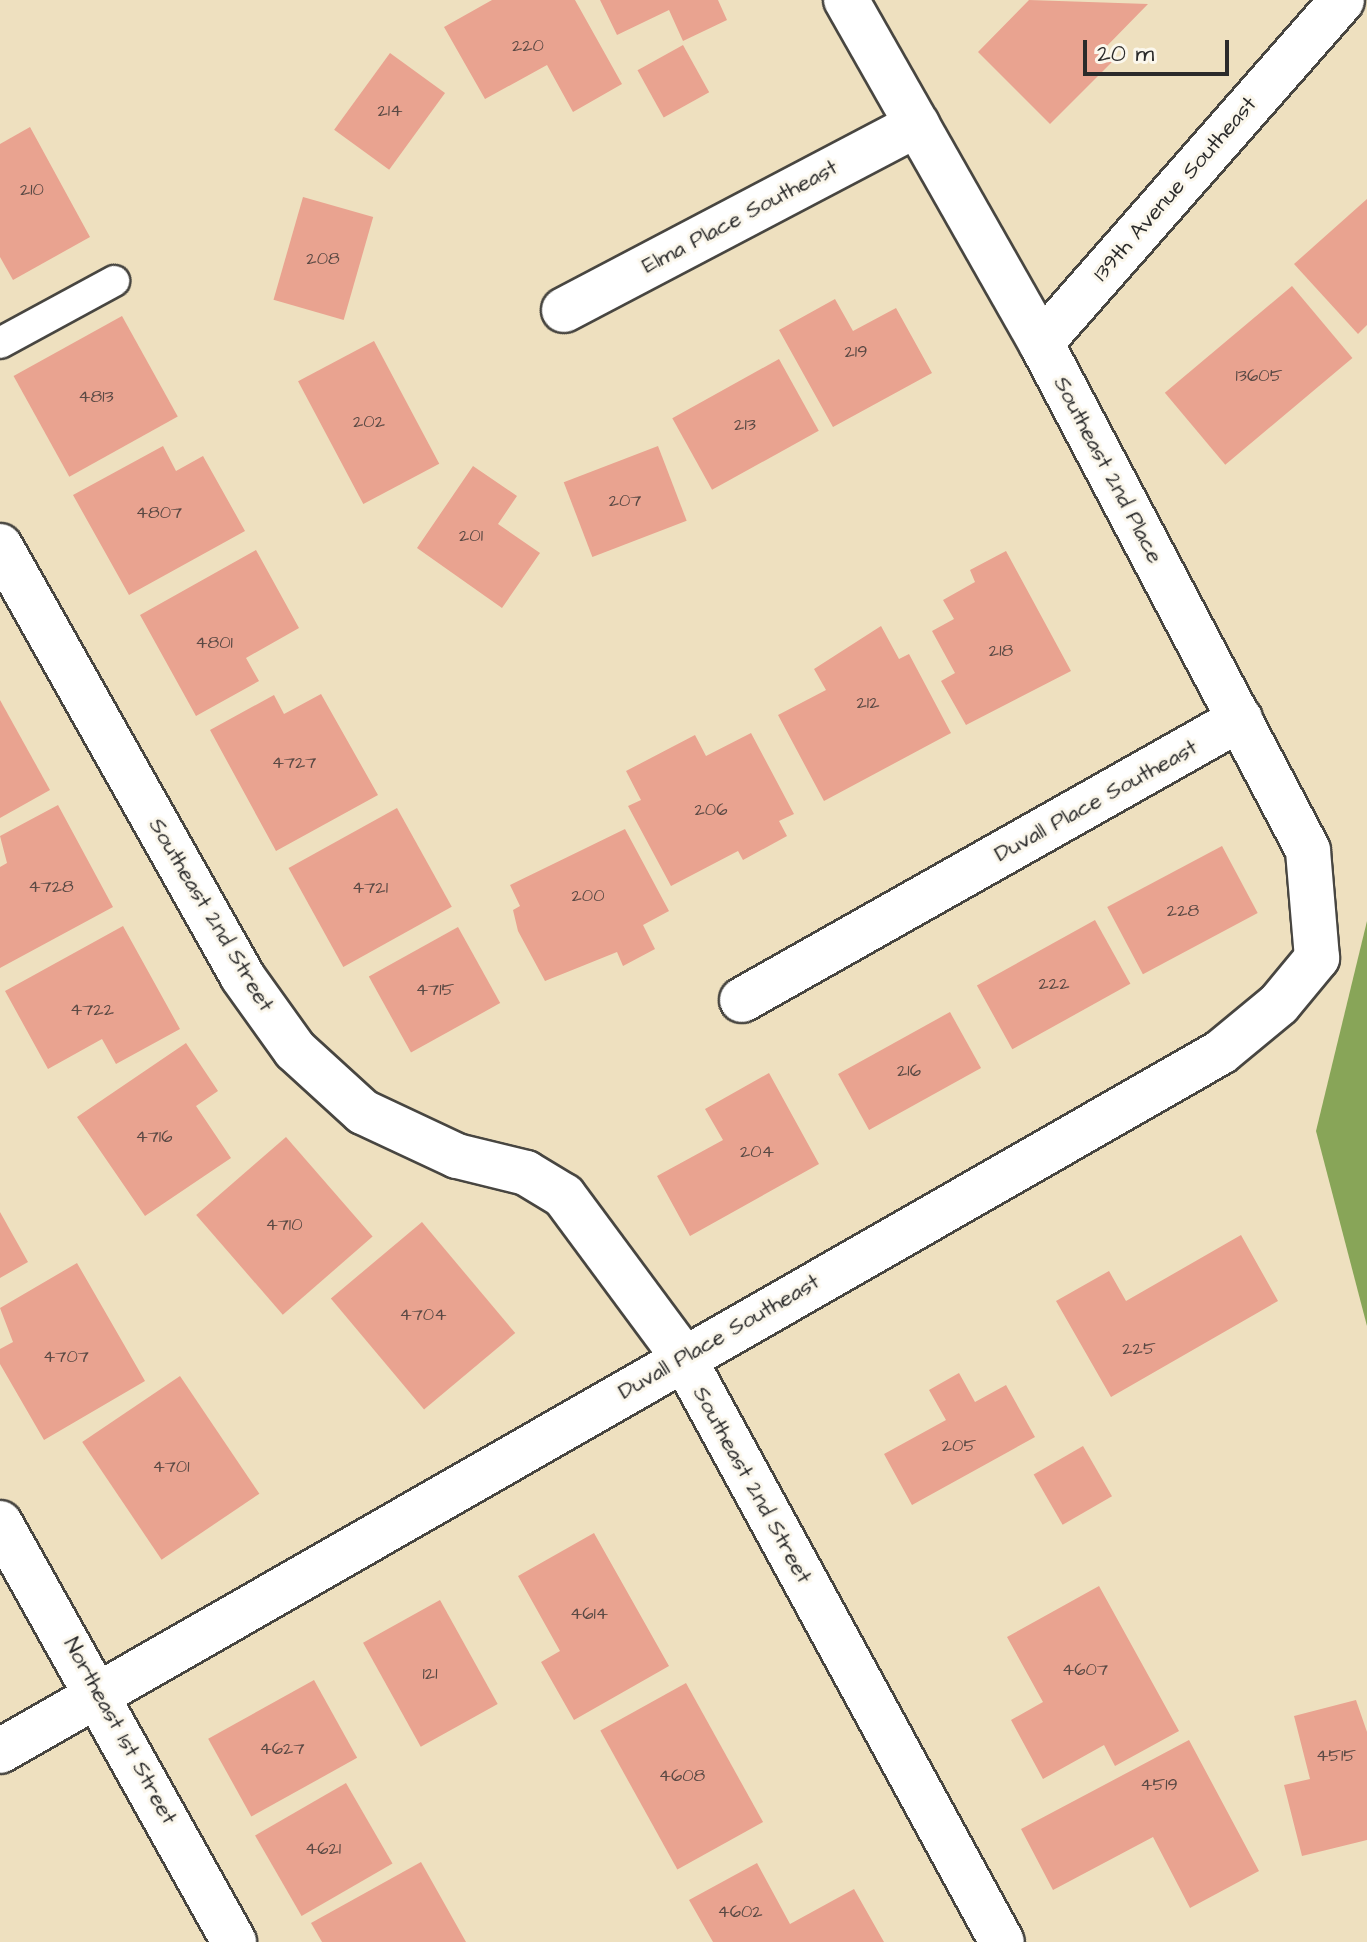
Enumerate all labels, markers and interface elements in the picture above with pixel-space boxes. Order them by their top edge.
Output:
scale bar [1087,24,1233,74]
house number: 220 [512,35,544,57]
text: 20 m [1097,37,1154,71]
street label: 139th Avenue Southeast [1088,91,1262,287]
house number: 214 [378,100,402,122]
street label: Elma Place Southeast [638,154,842,280]
house number: 210 [20,179,44,201]
house number: 208 [306,248,340,270]
house number: 219 [845,341,867,363]
house number: 13605 [1236,365,1282,387]
street label: Southeast 2nd Place [1048,372,1168,568]
house number: 4813 [78,386,114,408]
house number: 202 [353,411,385,433]
house number: 213 [734,414,756,436]
house number: 207 [609,490,641,512]
house number: 4807 [136,502,182,524]
house number: 201 [459,525,483,547]
house number: 4801 [195,632,233,654]
house number: 218 [989,640,1013,662]
house number: 212 [857,692,879,714]
street label: Duvall Place Southeast [990,734,1202,868]
house number: 4727 [272,752,316,774]
house number: 206 [695,799,727,821]
street label: Southeast 2nd Street [143,814,279,1016]
house number: 4728 [28,876,74,898]
house number: 4721 [352,877,388,899]
house number: 200 [571,885,605,907]
house number: 228 [1167,900,1199,922]
house number: 222 [1039,973,1069,995]
house number: 4715 [416,979,454,1001]
house number: 4722 [70,999,114,1021]
house number: 216 [897,1060,921,1082]
house number: 4716 [136,1126,172,1148]
house number: 204 [740,1141,774,1163]
house number: 4710 [266,1214,302,1236]
street label: Duvall Place Southeast [614,1269,824,1405]
house number: 4704 [400,1304,446,1326]
house number: 225 [1122,1338,1156,1360]
house number: 4707 [43,1346,89,1368]
street label: Southeast 2nd Street [687,1382,817,1588]
house number: 205 [942,1435,976,1457]
house number: 4701 [153,1456,189,1478]
house number: 4614 [570,1603,608,1625]
street label: Northeast 1st Street [58,1633,182,1829]
house number: 4607 [1062,1659,1108,1681]
house number: 121 [423,1663,437,1685]
house number: 4627 [260,1738,304,1760]
house number: 4515 [1316,1745,1356,1767]
house number: 4608 [659,1765,705,1787]
house number: 4519 [1140,1774,1178,1796]
house number: 4621 [305,1838,341,1860]
house number: 4602 [717,1901,763,1923]

